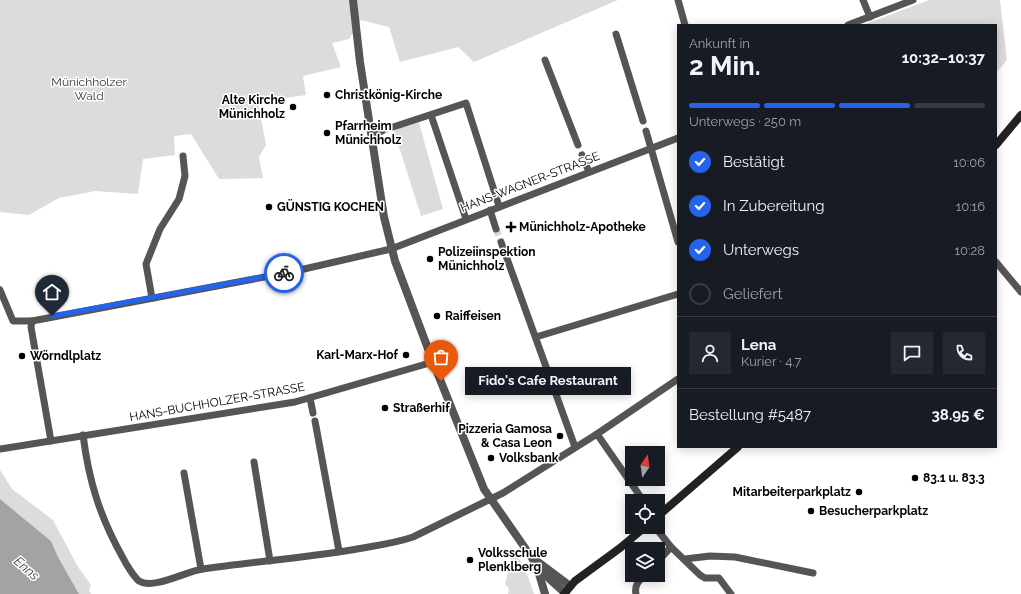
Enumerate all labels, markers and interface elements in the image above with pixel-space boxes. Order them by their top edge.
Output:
text: Ankunft in [689,36,750,51]
text: 10:32–10:37 [902,49,985,67]
text: 2 Min. [689,51,761,81]
park label: Münichholzer Wald [51,75,127,103]
place label: Christkönig-Kirche [335,88,442,102]
marker: Christkönig-Kirche [322,90,332,100]
place label: Alte Kirche Münichholz [219,93,285,121]
marker: Alte Kirche Münichholz [288,102,298,112]
text: Unterwegs · 250 m [689,114,801,129]
place label: Pfarrheim Münichholz [335,119,401,147]
marker: Pfarrheim Münichholz [322,128,332,138]
street label: HANS-WAGNER-STRASSE [458,149,602,215]
icon: check [689,151,711,173]
text: Bestätigt [723,153,785,171]
text: 10:06 [953,155,985,170]
icon: check [689,195,711,217]
text: In Zubereitung [723,197,825,215]
place label: GÜNSTIG KOCHEN [277,199,384,214]
text: 10:16 [956,199,985,214]
marker: GÜNSTIG KOCHEN [264,202,274,212]
place label: Münichholz-Apotheke [519,220,646,234]
marker: Münichholz-Apotheke [506,222,516,232]
icon: check [689,239,711,261]
text: Unterwegs [723,241,799,259]
text: 10:28 [955,243,985,258]
place label: Polizeiinspektion Münichholz [438,245,535,273]
courier [264,253,304,293]
marker: Polizeiinspektion Münichholz [425,254,435,264]
icon: bike [273,262,295,284]
pin [35,275,69,316]
icon: home [41,281,63,303]
text: Geliefert [723,285,782,303]
place label: Raiffeisen [445,309,501,323]
marker: Raiffeisen [432,311,442,321]
button: person [689,332,731,374]
button: chat [891,332,933,374]
button: phone [943,332,985,374]
text: Lena [741,336,776,354]
pin [424,340,458,381]
icon: bag [430,346,452,368]
place label: Karl-Marx-Hof [316,348,399,362]
place label: Wörndlplatz [30,349,101,363]
marker: Karl-Marx-Hof [401,350,411,360]
marker: Wörndlplatz [17,351,27,361]
text: Kurier · 4.7 [741,354,801,369]
callout: Fido's Cafe Restaurant [465,367,631,395]
text: Fido's Cafe Restaurant [478,373,618,388]
street label: HANS-BUCHHOLZER-STRASSE [128,380,306,424]
place label: Straßerhif [393,401,450,415]
marker: Straßerhif [380,403,390,413]
text: Bestellung #5487 [689,406,811,424]
text: 38.95 € [931,406,985,424]
place label: Pizzeria Gamosa & Casa Leon [458,422,552,450]
marker: Pizzeria Gamosa & Casa Leon [555,431,565,441]
north arrow [625,446,665,486]
map controls [625,446,665,582]
place label: Volksbank [499,451,559,465]
marker: Volksbank [486,453,496,463]
place label: 83.1 u. 83.3 [923,471,985,485]
marker: 83.1 u. 83.3 [910,473,920,483]
place label: Mitarbeiterparkplatz [733,485,851,499]
marker: Mitarbeiterparkplatz [854,487,864,497]
button: locate [625,494,665,534]
place label: Besucherparkplatz [819,504,928,518]
marker: Besucherparkplatz [806,506,816,516]
button: layers [625,542,665,582]
place label: Volksschule Plenklberg [478,546,547,574]
water label: Enns [11,553,42,583]
marker: Volksschule Plenklberg [465,555,475,565]

